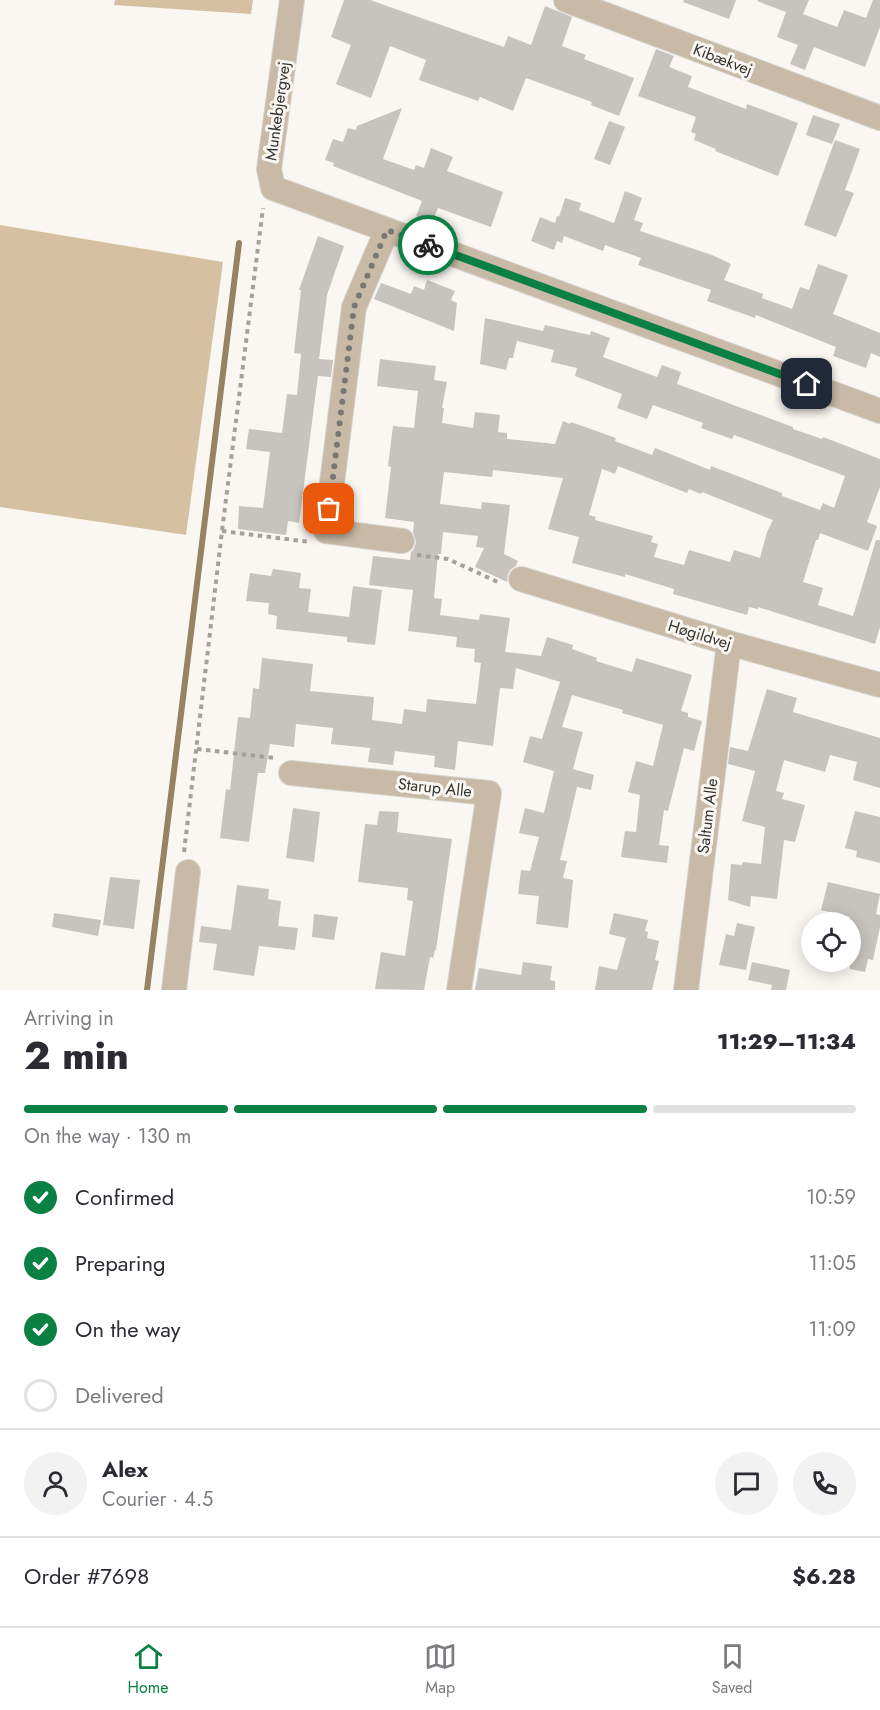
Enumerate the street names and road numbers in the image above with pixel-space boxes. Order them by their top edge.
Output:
street label: Kibækvej [690,38,756,81]
street label: Munkebjergvej [259,60,296,162]
street label: Høgildvej [665,614,734,655]
street label: Starup Alle [397,772,473,803]
street label: Saltum Alle [691,777,724,855]

